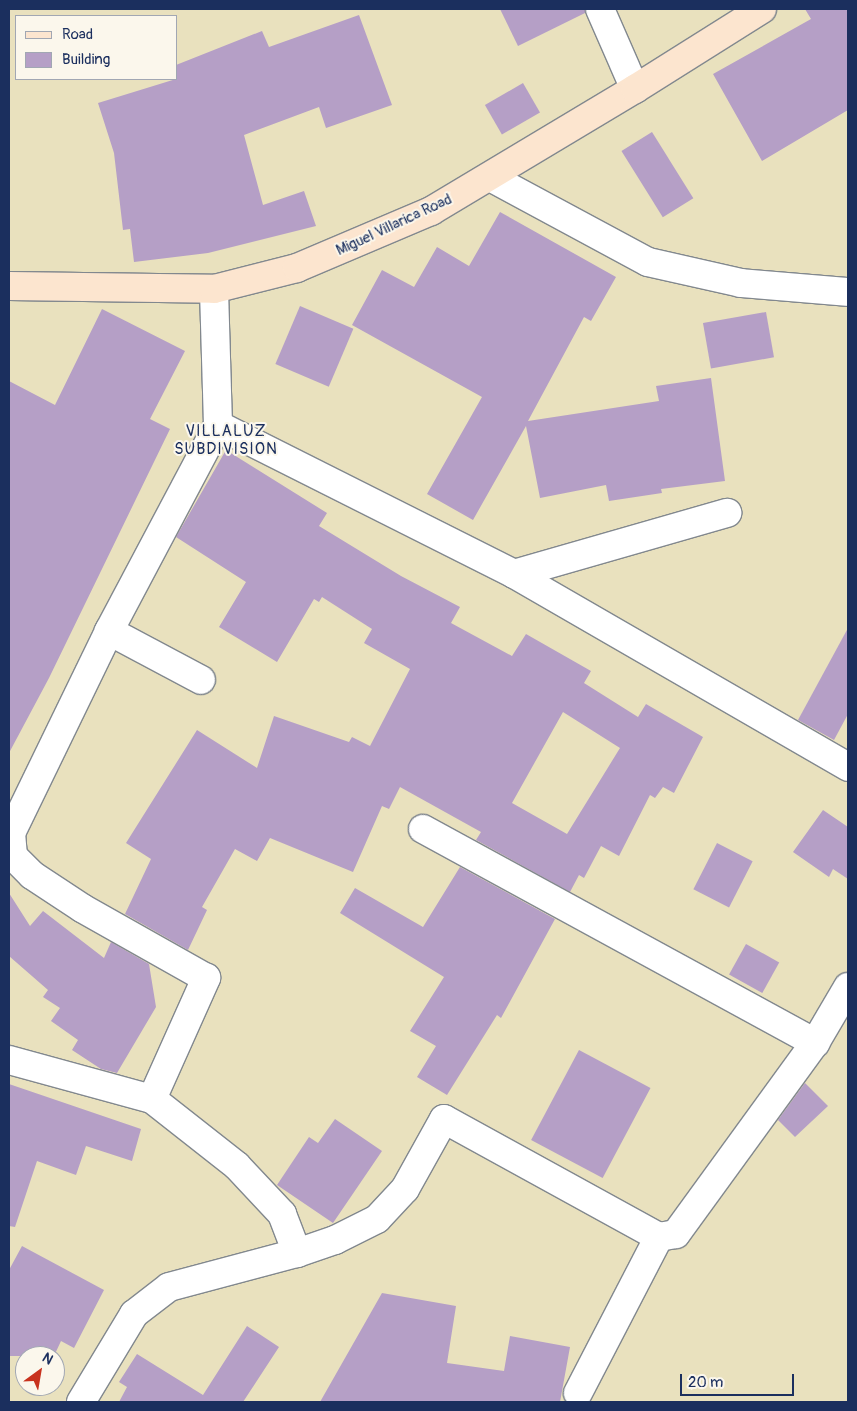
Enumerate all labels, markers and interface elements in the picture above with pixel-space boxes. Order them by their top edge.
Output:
legend [15,15,178,80]
text: Road [62,25,93,44]
text: Building [62,50,110,69]
street label: Miguel Villarica Road [333,190,455,260]
district label: VILLALUZ SUBDIVISION [173,421,279,459]
north arrow [15,1346,65,1396]
text: N [39,1349,56,1368]
scale bar [682,1364,796,1396]
text: 20 m [688,1373,723,1392]

